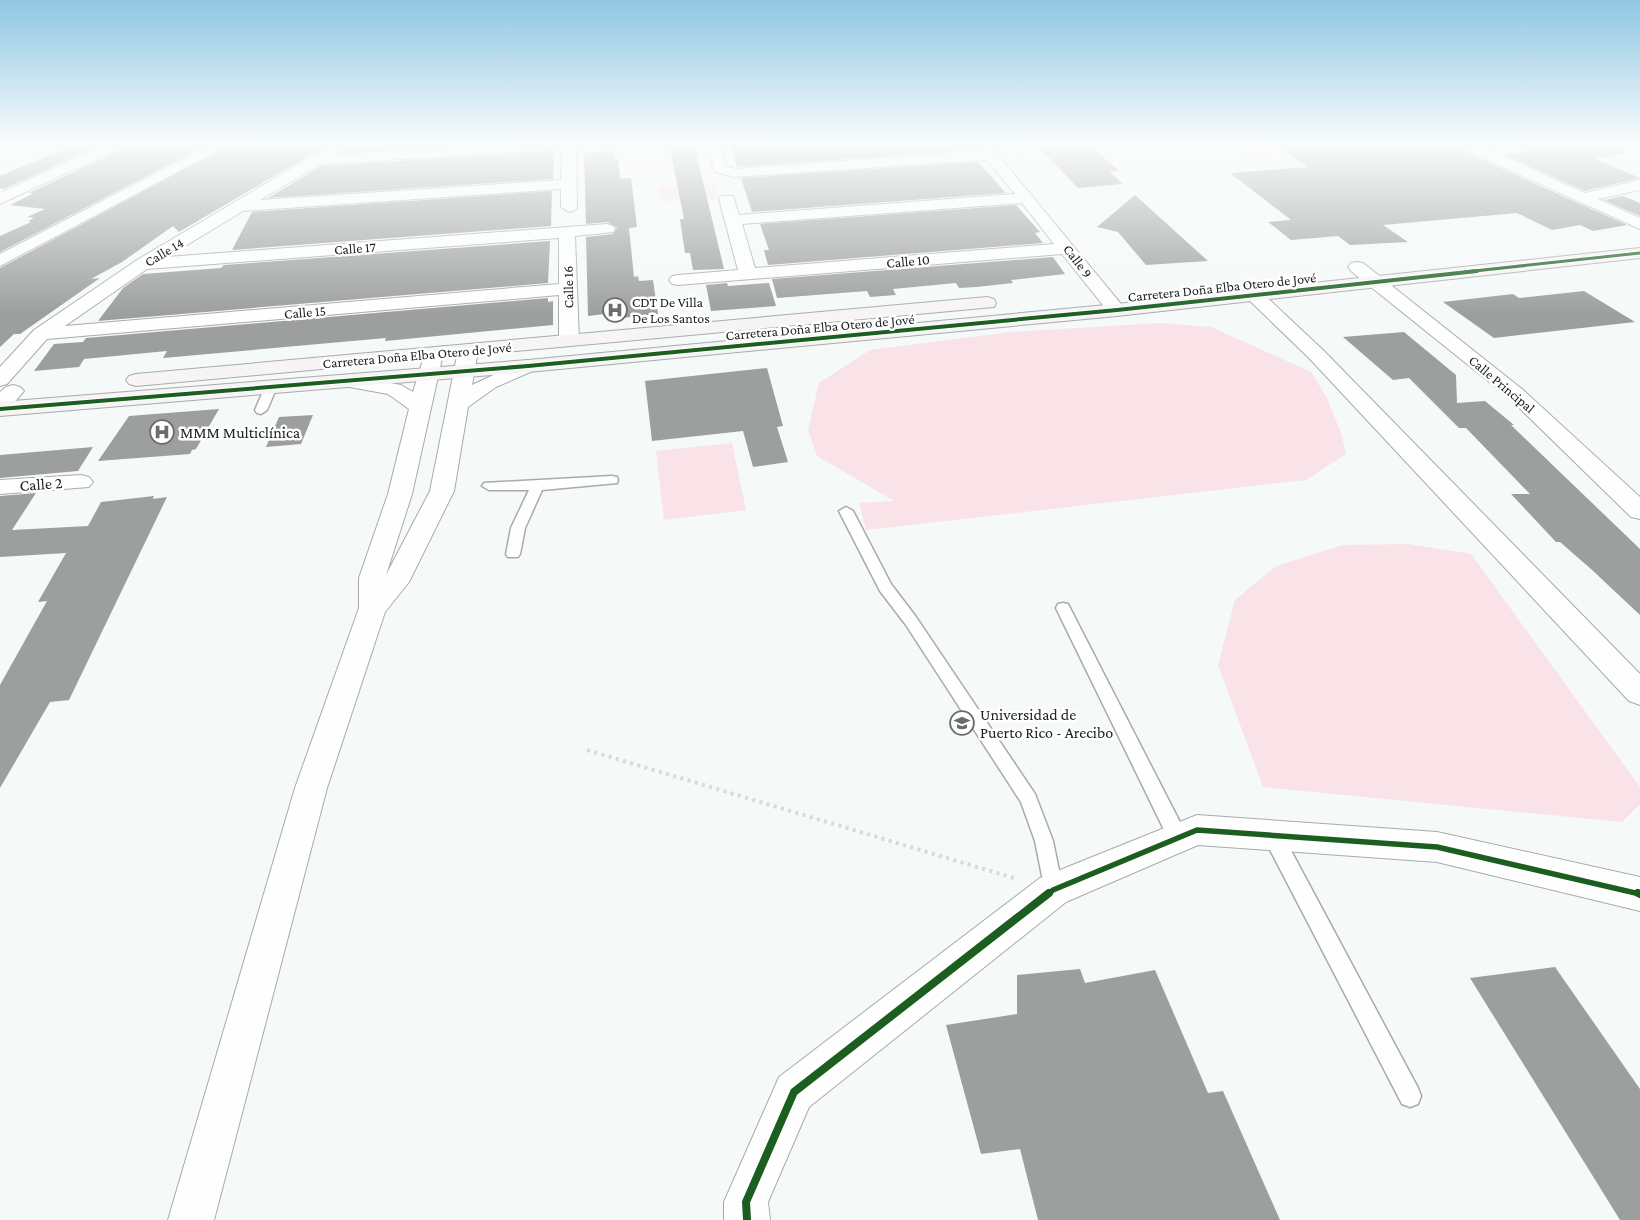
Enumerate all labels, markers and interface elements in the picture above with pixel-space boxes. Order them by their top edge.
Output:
street label: Calle 14 [142,234,186,270]
street label: Calle 17 [334,239,377,257]
street label: Calle 9 [1060,241,1096,281]
street label: Calle 10 [886,251,930,271]
street label: Calle 16 [560,266,576,308]
street label: Carretera Doña Elba Otero de Jové [1127,269,1317,305]
place label: CDT De Villa De Los Santos [632,294,710,326]
hospital icon: CDT De Villa De Los Santos [602,297,628,323]
street label: Calle 15 [283,302,327,322]
street label: Carretera Doña Elba Otero de Jové [725,311,915,343]
street label: Carretera Doña Elba Otero de Jové [322,339,512,371]
street label: Calle Principal [1466,352,1538,416]
hospital icon: MMM Multiclínica [149,419,175,445]
place label: MMM Multiclínica [180,424,301,441]
street label: Calle 2 [19,474,63,494]
place label: Universidad de Puerto Rico - Arecibo [980,706,1113,741]
school or university icon: Universidad de Puerto Rico - Arecibo [949,710,975,736]

